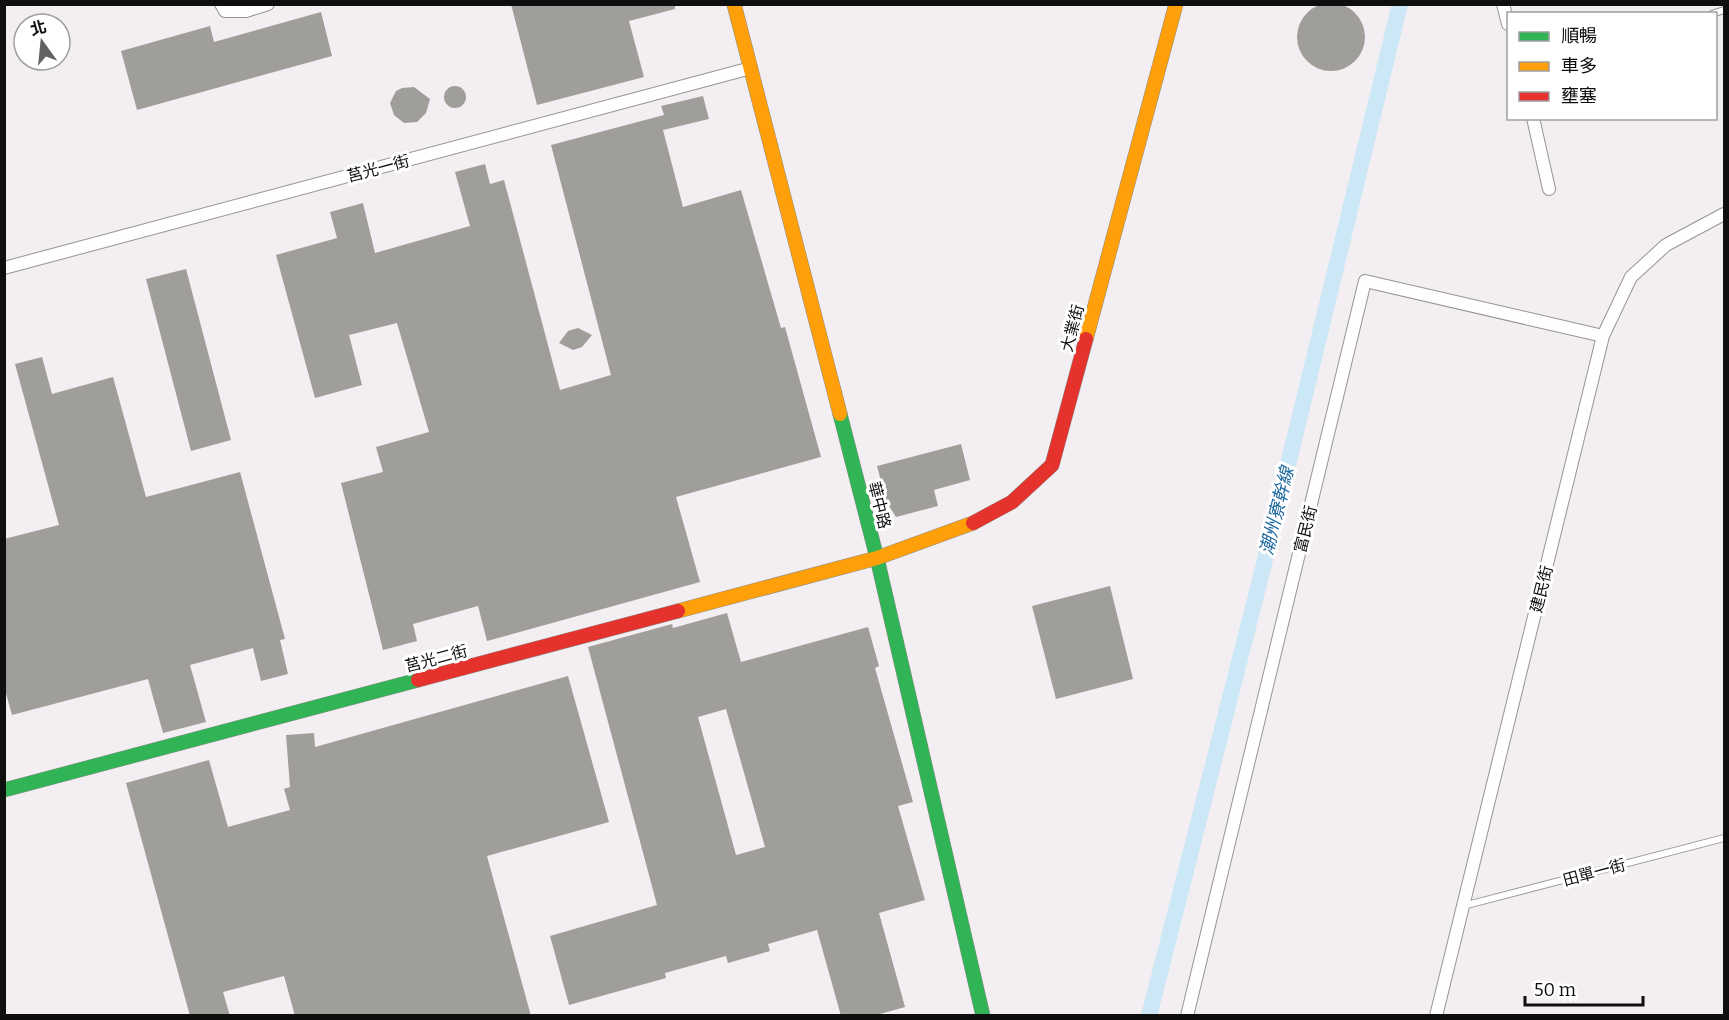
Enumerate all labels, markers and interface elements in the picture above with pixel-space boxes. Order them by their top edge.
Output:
north arrow [12,12,72,72]
legend [1507,12,1717,120]
text: 北 [28,17,48,39]
text: 順暢 [1561,25,1597,47]
text: 車多 [1561,55,1597,77]
text: 壅塞 [1561,85,1597,107]
street label: 莒光一街 [345,151,412,186]
street label: 大業街 [1057,302,1088,354]
water label: 潮州寮幹線 [1255,463,1299,557]
street label: 華中路 [864,480,895,531]
street label: 富民街 [1290,504,1321,555]
street label: 建民街 [1526,564,1557,615]
street label: 莒光二街 [403,641,470,676]
street label: 田單一街 [1561,855,1628,890]
scale bar [1525,969,1644,1007]
text: 50 m [1534,979,1576,1001]

